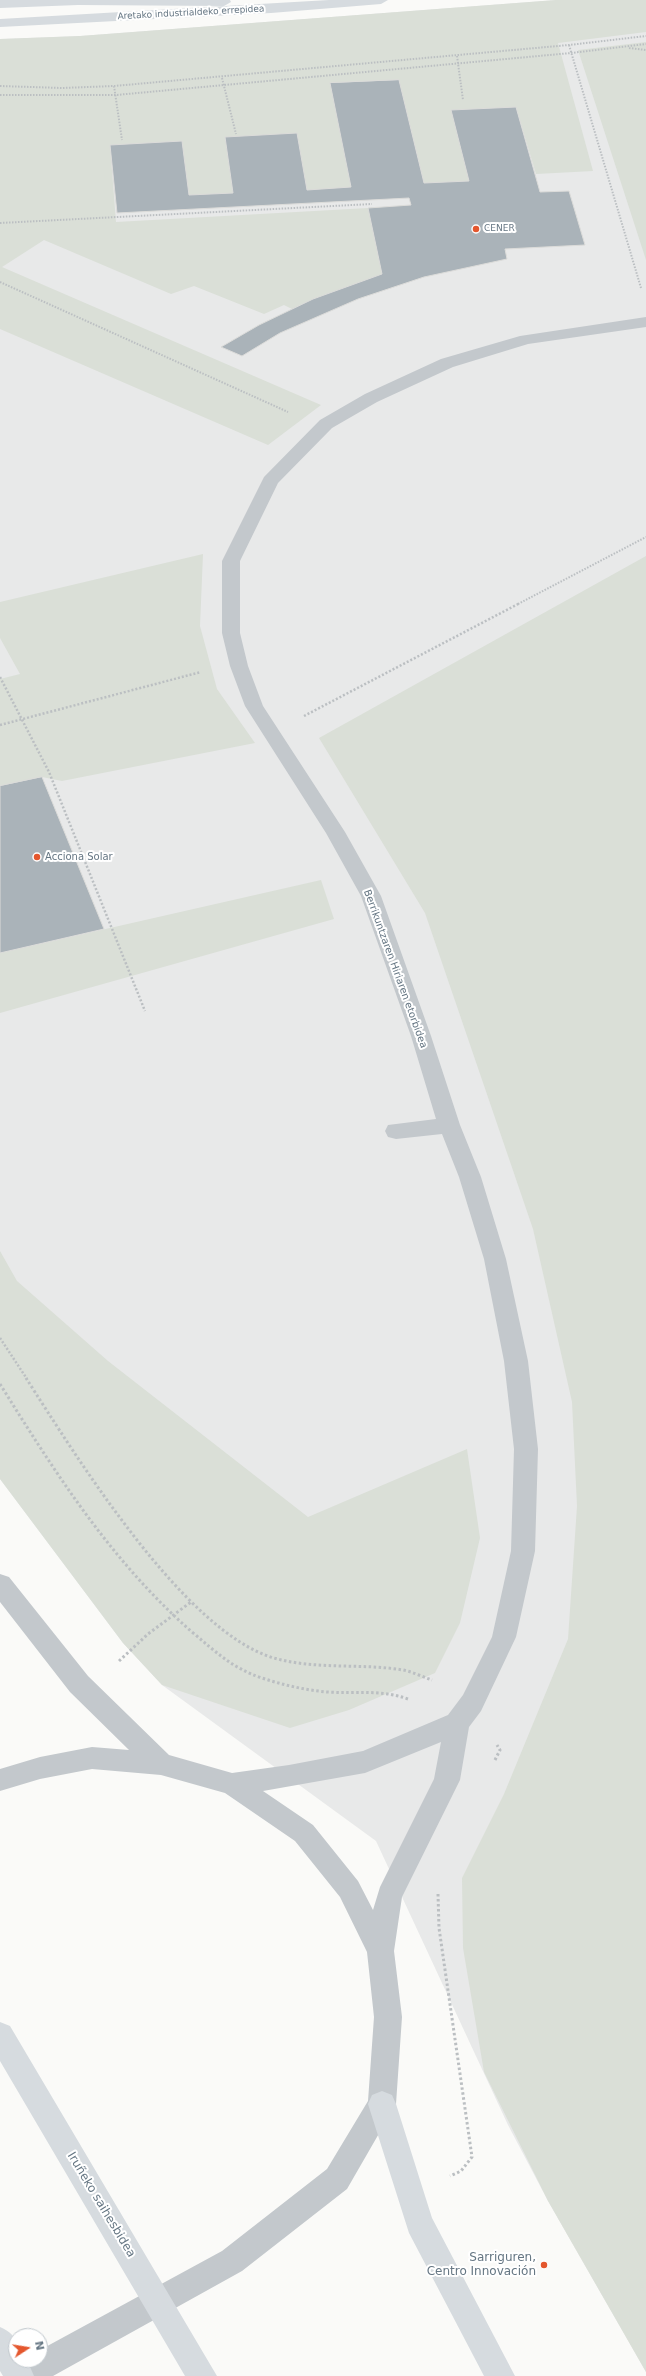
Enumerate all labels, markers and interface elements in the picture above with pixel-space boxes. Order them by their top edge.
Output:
street label: Aretako industrialdeko errepidea [117,4,265,22]
marker: CENER [471,224,481,234]
place label: CENER [484,224,515,234]
place label: Acciona Solar [45,851,113,863]
marker: Acciona Solar [32,852,42,862]
street label: Berrikuntzaren Hiriaren etorbidea [361,888,429,1050]
street label: Iruñeko saihesbidea [64,2150,138,2260]
place label: Sarriguren, Centro Innovación [427,2251,536,2279]
marker: Sarriguren, Centro Innovación [539,2260,549,2270]
north arrow [8,2328,48,2368]
text: N [32,2340,47,2351]

